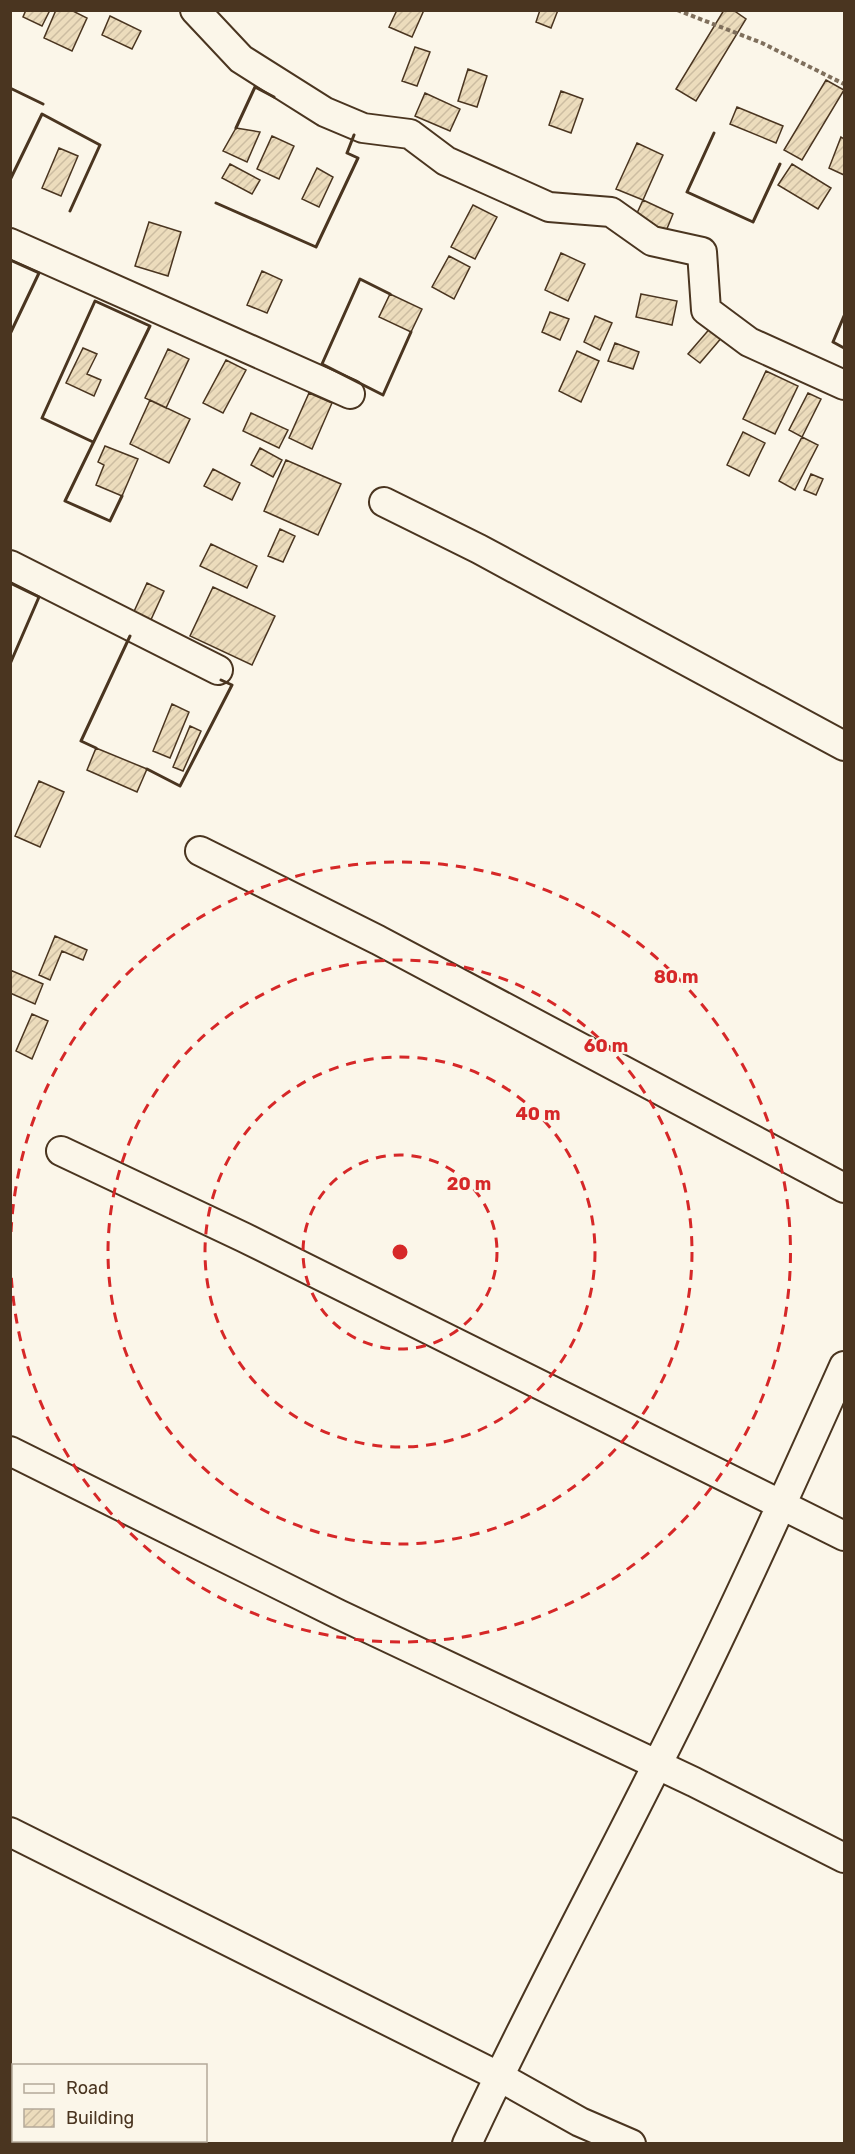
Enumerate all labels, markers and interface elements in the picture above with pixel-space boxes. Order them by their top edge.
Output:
text: 80 m [654,966,698,988]
text: 60 m [584,1035,628,1057]
text: 40 m [516,1103,560,1125]
text: 20 m [447,1173,491,1195]
centre of rings [390,1242,410,1262]
legend [12,2064,207,2142]
text: Road [66,2077,109,2099]
text: Building [66,2107,134,2129]

